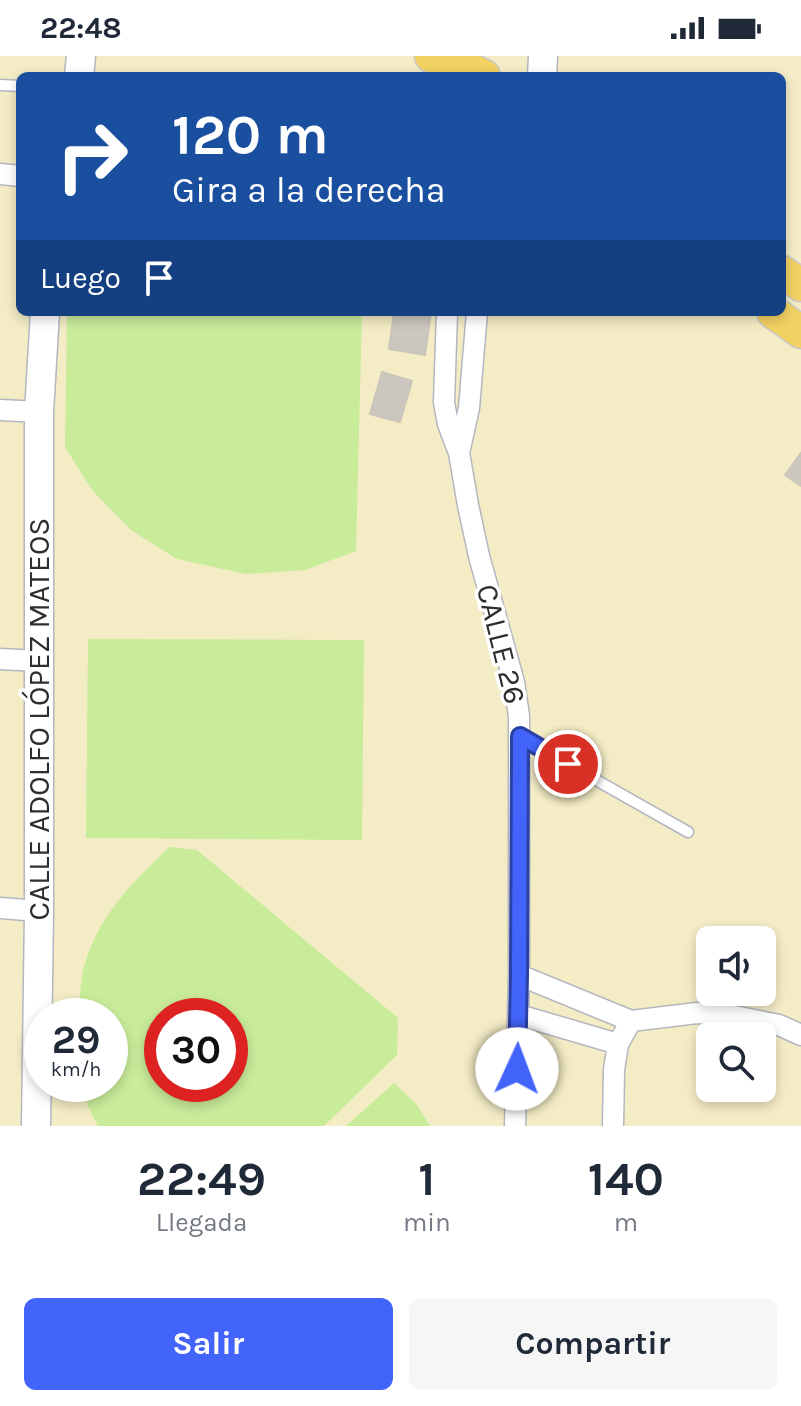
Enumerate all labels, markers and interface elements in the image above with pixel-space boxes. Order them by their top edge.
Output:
text: 22:48 [40,10,122,46]
text: 120 m [172,102,329,167]
icon: right [40,104,144,208]
text: Gira a la derecha [172,169,446,211]
icon: arrive [137,256,181,300]
text: Luego [40,260,121,296]
street label: CALLE ADOLFO LÓPEZ MATEOS [21,518,57,920]
street label: CALLE 26 [469,580,533,708]
pin [534,730,602,798]
icon: arrive [546,742,590,786]
map controls [696,926,776,1102]
button: sound [696,926,776,1006]
speed limit sign: 30 [144,998,248,1102]
text: 29 [52,1016,100,1063]
button: search [696,1022,776,1102]
position arrow [475,1027,559,1111]
text: km/h [51,1058,101,1081]
text: 22:49 [137,1151,266,1207]
text: 1 [418,1151,435,1207]
text: 140 [588,1151,664,1207]
text: Llegada [156,1207,247,1238]
text: min [403,1207,451,1238]
text: m [614,1207,638,1238]
button: Salir [24,1298,393,1390]
button: Compartir [409,1298,777,1390]

